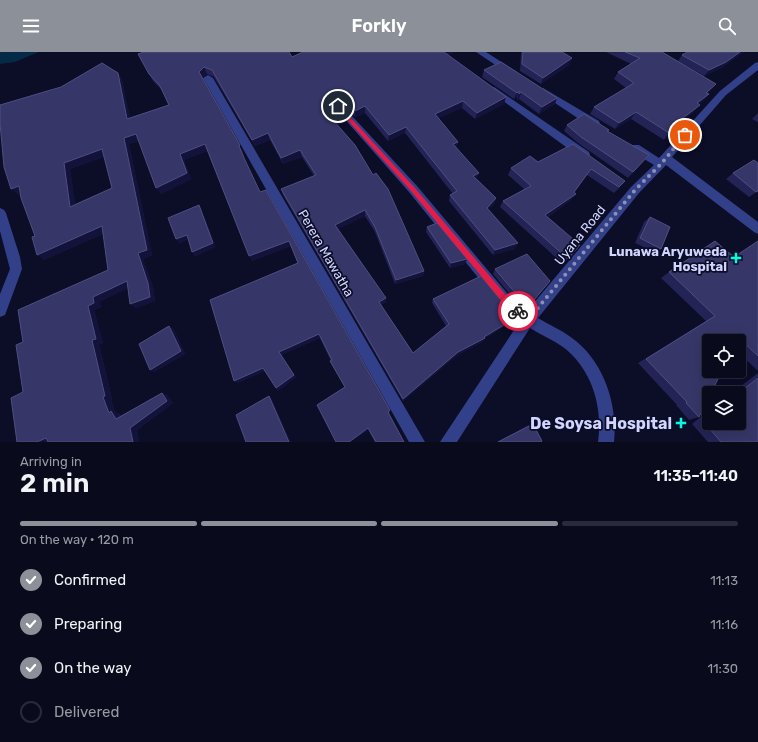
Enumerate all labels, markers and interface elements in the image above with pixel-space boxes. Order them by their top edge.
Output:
icon: menu [20,15,42,37]
text: Forkly [351,15,407,37]
icon: search [716,15,738,37]
pin [321,89,355,123]
icon: home [327,95,349,117]
pin [668,118,702,152]
icon: bag [674,124,696,146]
street label: Uyana Road [551,202,609,268]
street label: Perera Mawatha [295,207,357,299]
place label: Lunawa Aryuweda Hospital [609,244,727,274]
marker: Lunawa Aryuweda Hospital [730,252,742,264]
courier [498,291,538,331]
icon: bike [507,300,529,322]
map controls [702,334,746,430]
button: locate [702,334,746,378]
button: layers [702,386,746,430]
place label: De Soysa Hospital [530,414,672,433]
marker: De Soysa Hospital [675,417,687,429]
text: Arriving in [20,454,82,469]
text: 11:35–11:40 [654,467,738,485]
text: 2 min [20,468,89,499]
text: On the way · 120 m [20,532,134,547]
icon: check [20,569,42,591]
text: Confirmed [54,571,126,589]
text: 11:13 [710,573,738,588]
icon: check [20,613,42,635]
text: Preparing [54,615,122,633]
text: 11:16 [710,617,738,632]
icon: check [20,657,42,679]
text: On the way [54,659,132,677]
text: 11:30 [707,661,738,676]
text: Delivered [54,703,119,721]

